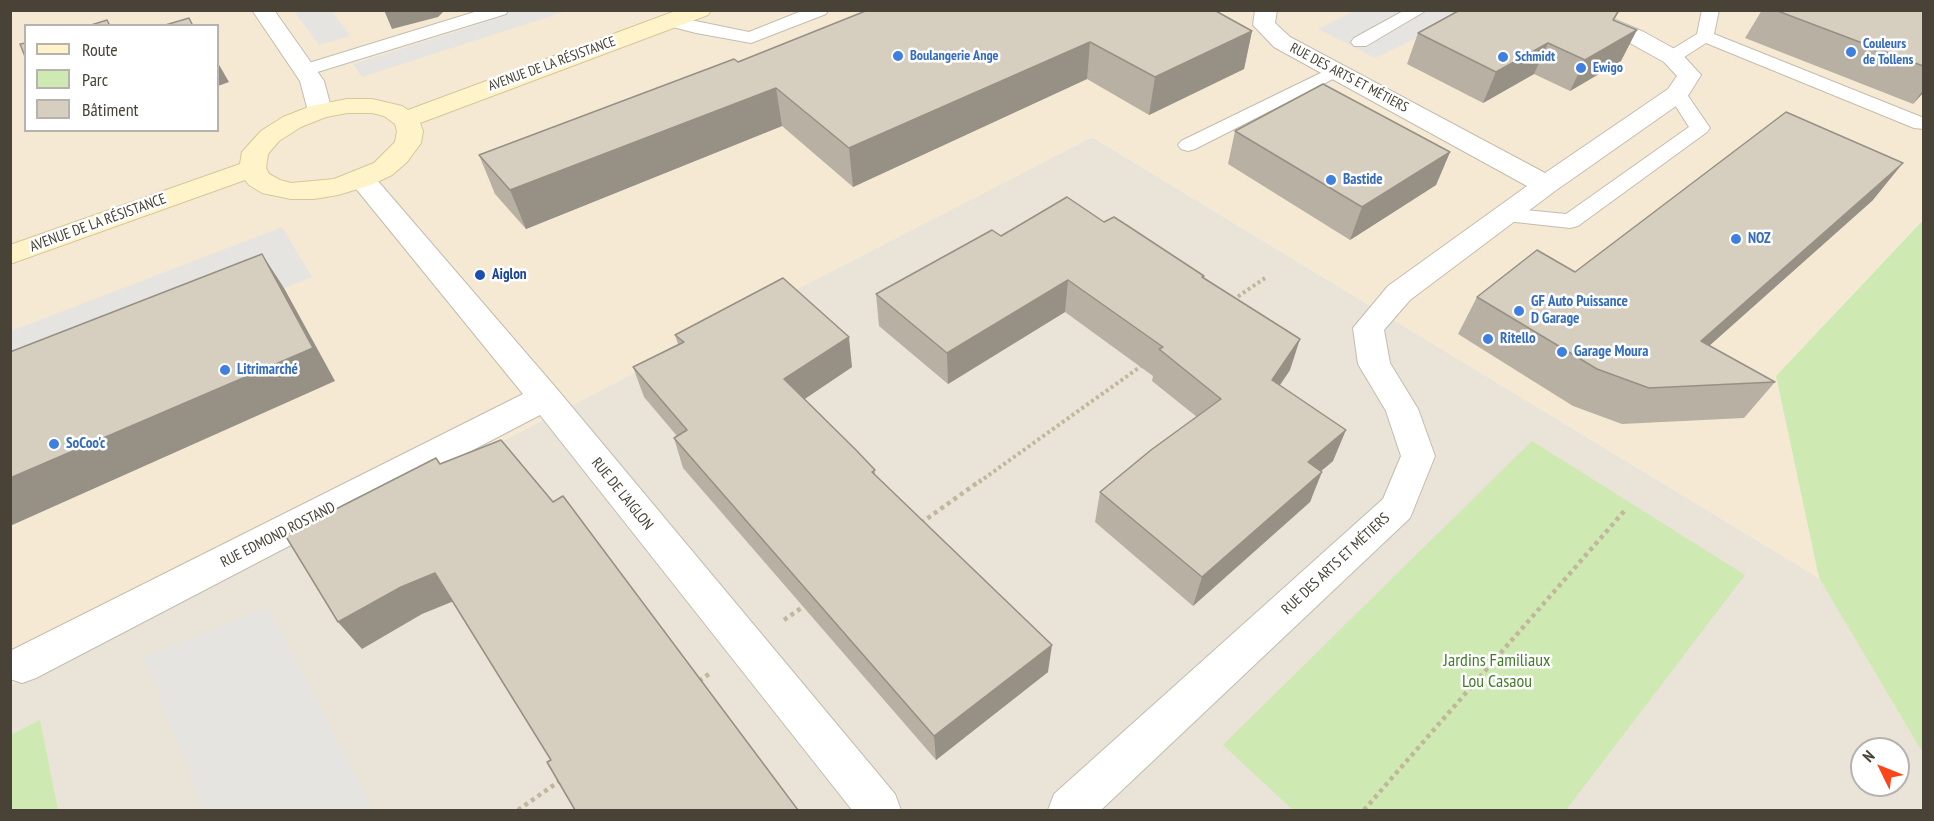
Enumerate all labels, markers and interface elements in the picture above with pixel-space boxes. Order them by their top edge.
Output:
legend [24,24,219,132]
street label: AVENUE DE LA RÉSISTANCE [486,33,618,95]
place label: Couleurs de Tollens [1863,36,1913,68]
text: Route [82,38,118,61]
street label: RUE DES ARTS ET MÉTIERS [1287,40,1411,116]
marker: Couleurs de Tollens [1844,45,1858,59]
place label: Boulangerie Ange [910,48,999,64]
marker: Boulangerie Ange [891,49,905,63]
place label: Schmidt [1515,49,1555,65]
marker: Schmidt [1496,50,1510,64]
place label: Ewigo [1593,60,1623,76]
marker: Ewigo [1574,61,1588,75]
text: Parc [82,68,108,91]
text: Bâtiment [82,98,139,121]
place label: Bastide [1343,171,1383,189]
marker: Bastide [1324,173,1338,187]
street label: AVENUE DE LA RÉSISTANCE [27,190,169,256]
place label: NOZ [1748,230,1771,248]
marker: NOZ [1729,232,1743,246]
place label: Aiglon [492,266,527,284]
marker: Aiglon [473,268,487,282]
place label: GF Auto Puissance D Garage [1531,293,1628,328]
marker: GF Auto Puissance D Garage [1512,304,1526,318]
place label: Ritello [1500,330,1536,348]
marker: Ritello [1481,332,1495,346]
place label: Garage Moura [1574,343,1648,361]
marker: Garage Moura [1555,345,1569,359]
place label: Litrimarché [237,361,298,379]
marker: Litrimarché [218,363,232,377]
place label: SoCoo'c [66,435,105,453]
marker: SoCoo'c [47,437,61,451]
street label: RUE DE L'AIGLON [587,454,657,534]
street label: RUE EDMOND ROSTAND [218,498,338,572]
street label: RUE DES ARTS ET MÉTIERS [1278,509,1394,619]
park label: Jardins Familiaux Lou Casaou [1444,650,1550,692]
north arrow [1850,737,1910,797]
text: N [1858,746,1879,766]

